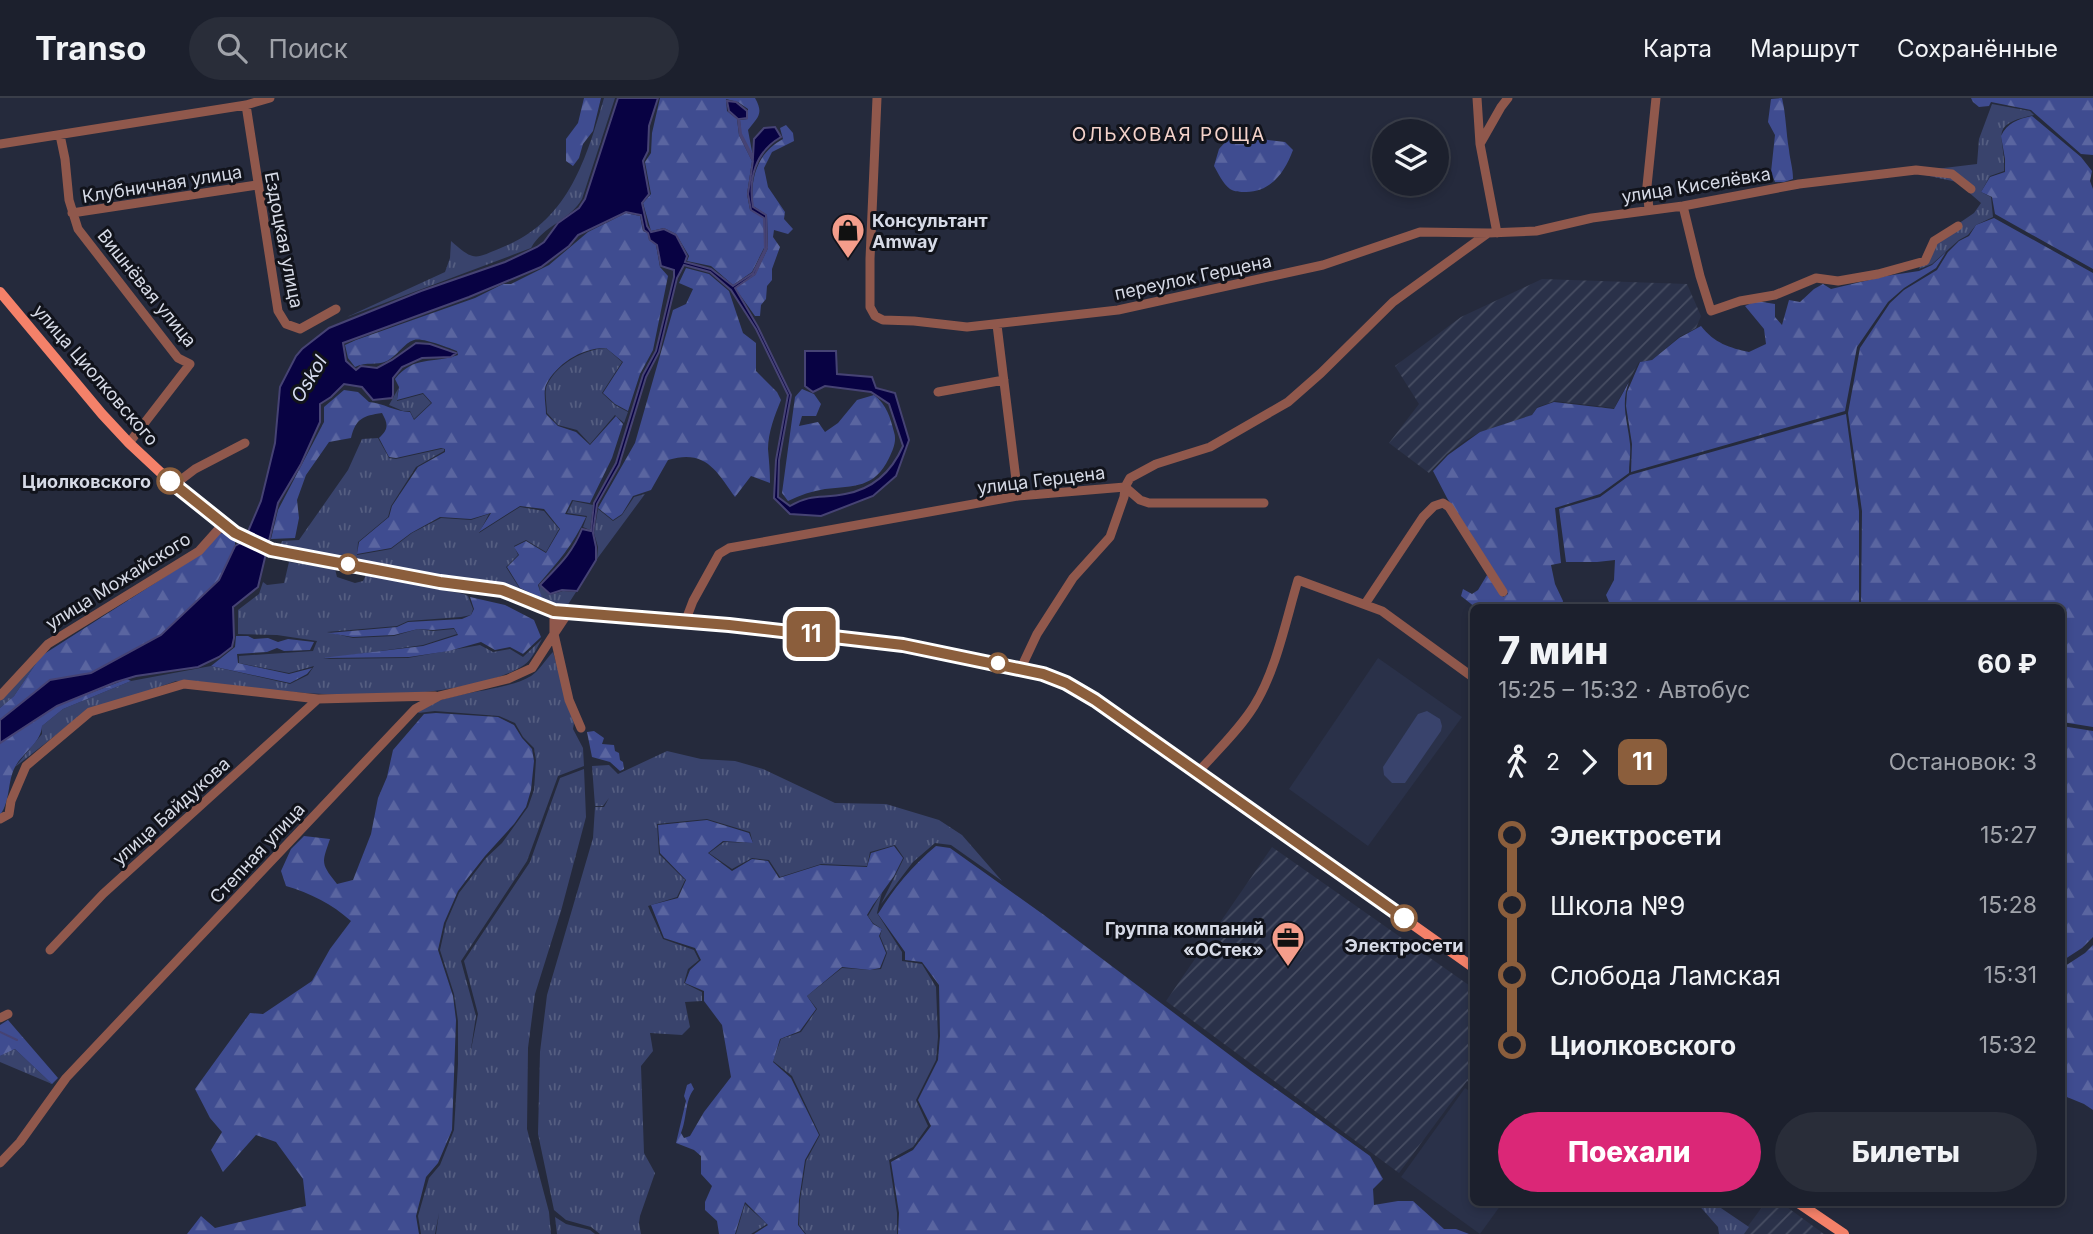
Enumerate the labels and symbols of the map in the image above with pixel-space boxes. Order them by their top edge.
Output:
district label: ОЛЬХОВАЯ РОЩА [1072,123,1266,146]
street label: Клубничная улица [81,161,243,207]
street label: улица Киселёвка [1620,163,1772,207]
street label: Ездоцкая улица [260,170,308,310]
place label: Консультант Amway [872,210,988,252]
shop icon: Консультант Amway [829,211,867,260]
street label: Вишнёвая улица [93,225,201,351]
street label: переулок Герцена [1113,250,1273,304]
street label: улица Циолковского [29,300,163,450]
water label: Oskol [286,351,332,407]
street label: улица Герцена [976,462,1106,498]
marker: Циолковского [157,468,183,494]
place label: Циолковского [22,471,151,492]
street label: улица Можайского [42,528,194,634]
unlabelled marker [338,554,358,574]
line badge: 11 [780,611,842,657]
unlabelled marker [988,653,1008,673]
street label: улица Байдукова [108,753,234,869]
street label: Степная улица [205,799,309,907]
marker: Электросети [1391,905,1417,931]
place label: Группа компаний «ОСтек» [1105,918,1264,960]
office icon: Группа компаний «ОСтек» [1269,919,1307,968]
place label: Электросети [1345,935,1463,956]

